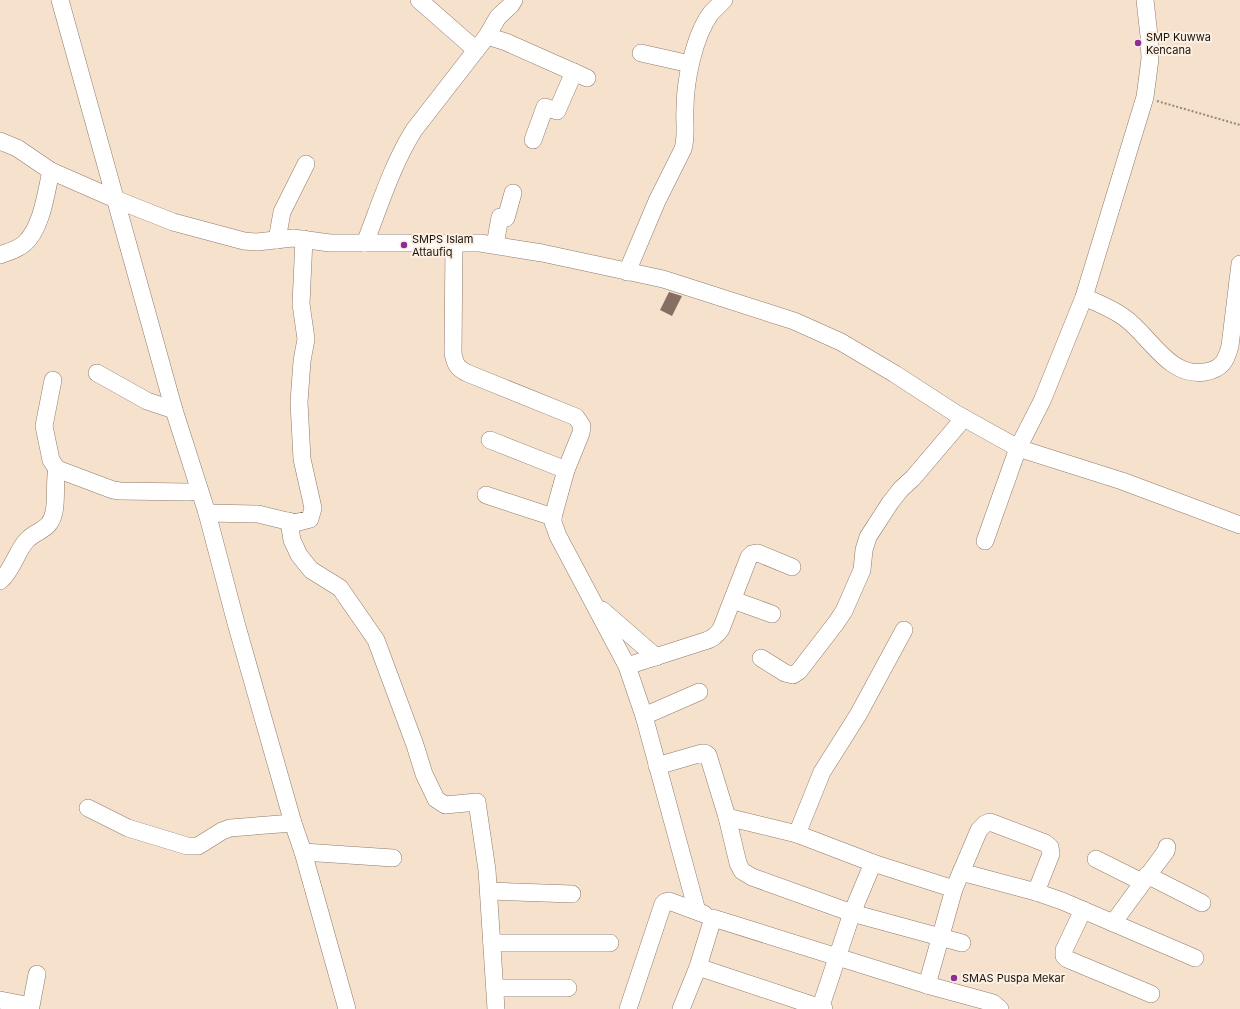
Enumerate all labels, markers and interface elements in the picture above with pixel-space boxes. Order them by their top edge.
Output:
place label: SMP Kuwwa Kencana [1146,30,1211,57]
marker: SMP Kuwwa Kencana [1133,38,1143,48]
place label: SMPS Islam Attaufiq [412,232,473,259]
marker: SMPS Islam Attaufiq [399,240,409,250]
place label: SMAS Puspa Mekar [962,971,1065,985]
marker: SMAS Puspa Mekar [949,973,959,983]

